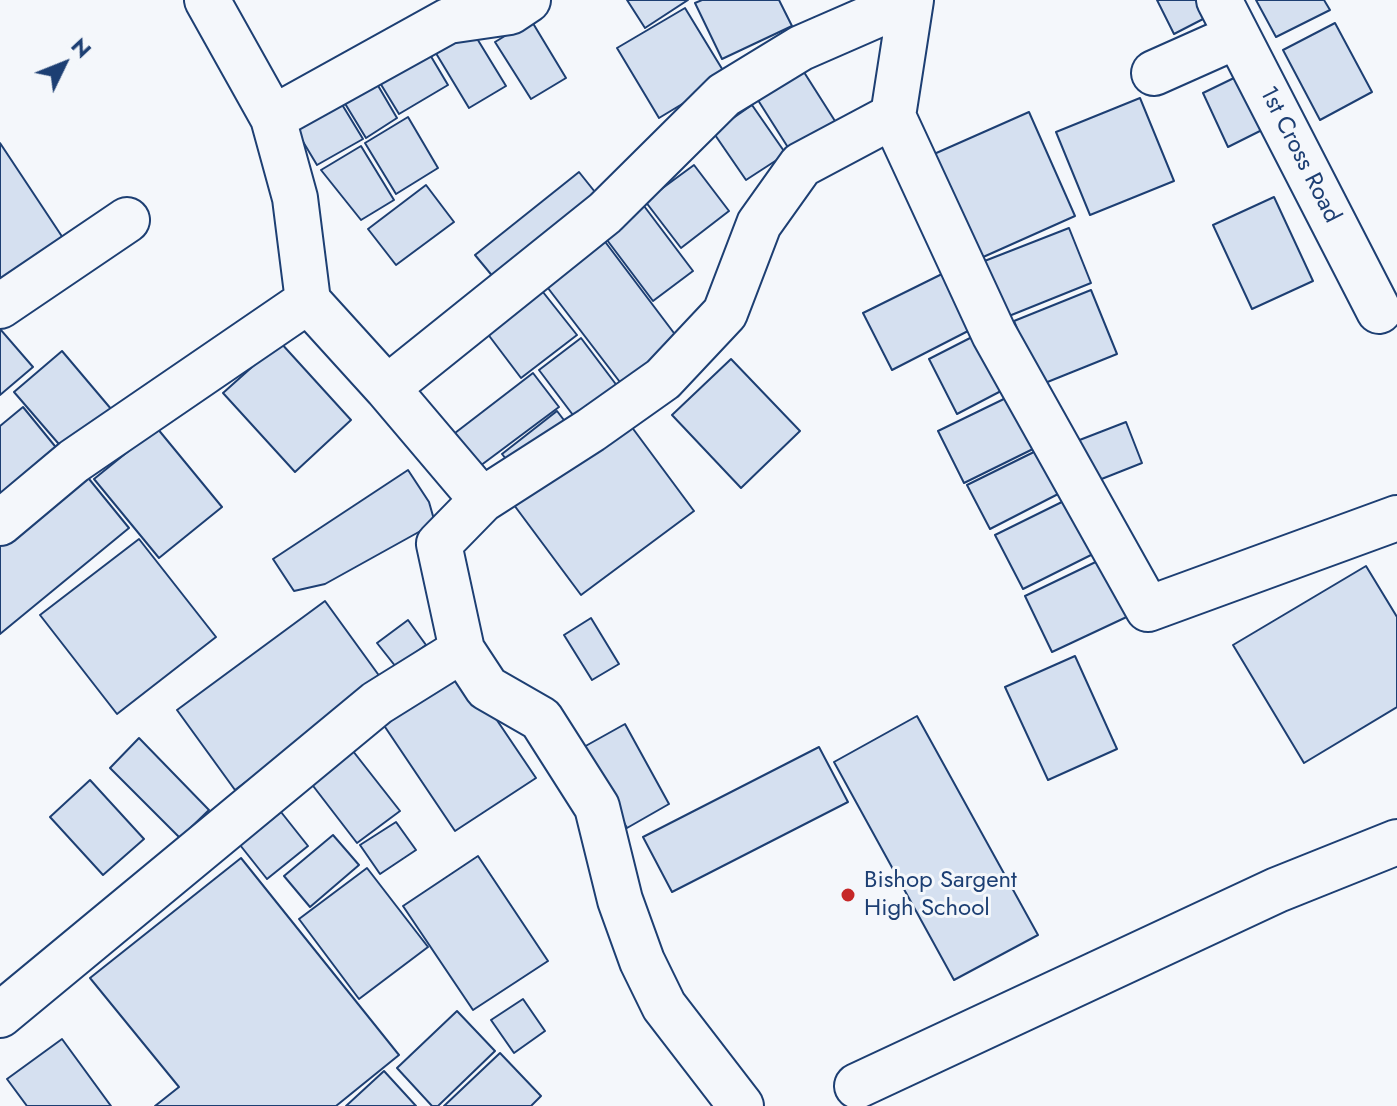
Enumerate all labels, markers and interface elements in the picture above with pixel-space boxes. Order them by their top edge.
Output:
north arrow [24,24,104,104]
text: N [64,30,99,65]
street label: 1st Cross Road [1252,82,1346,228]
place label: Bishop Sargent High School [864,867,1017,923]
marker: Bishop Sargent High School [839,886,857,904]

